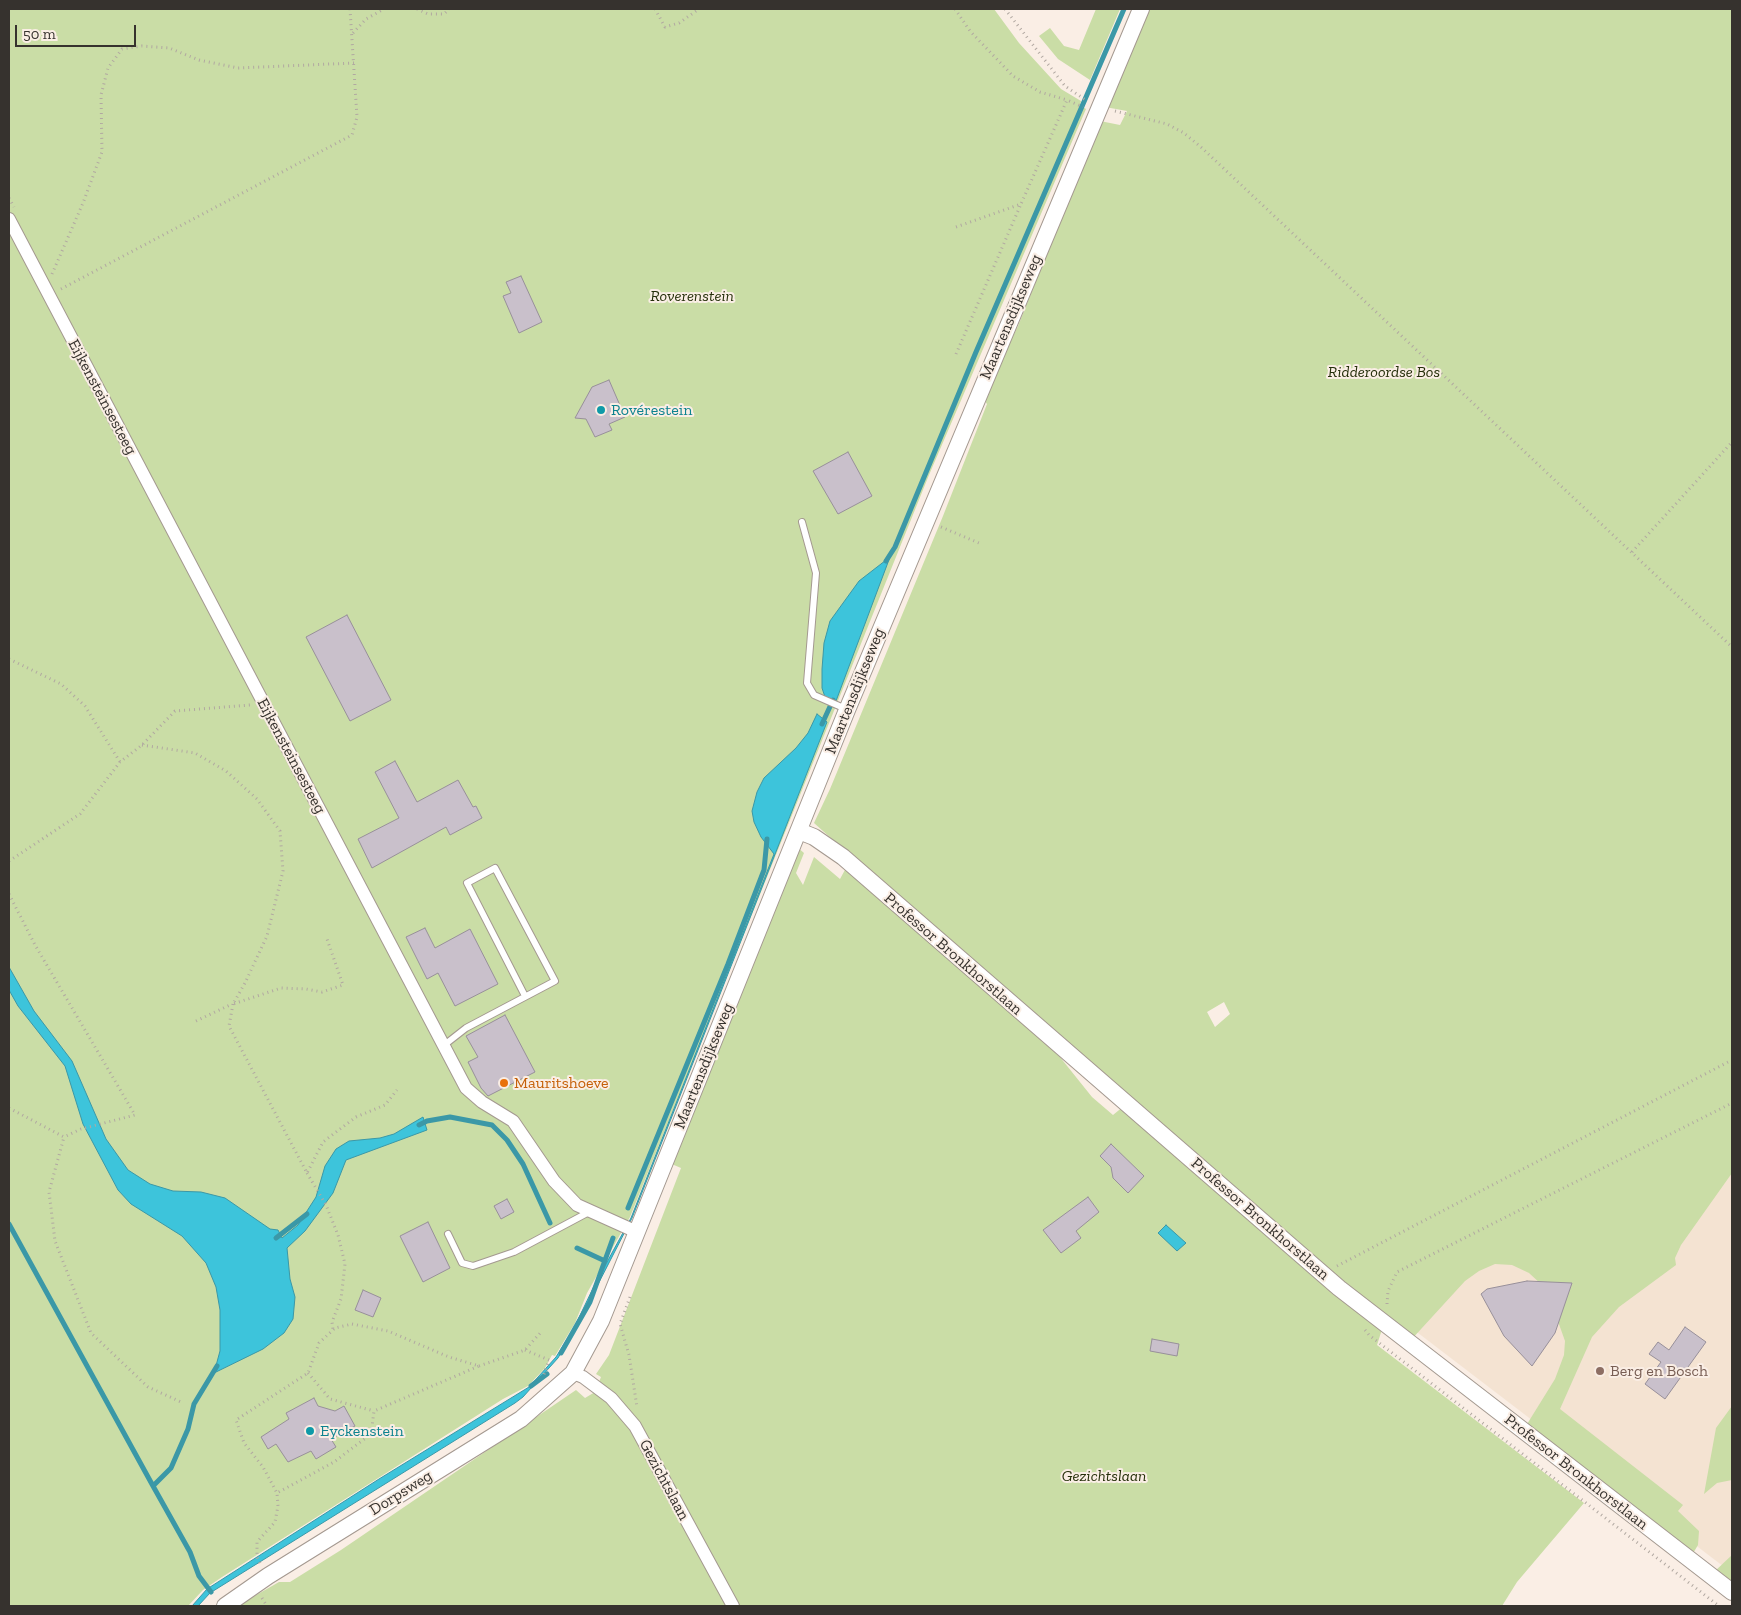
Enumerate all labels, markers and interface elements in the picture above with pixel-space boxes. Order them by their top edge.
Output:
scale bar [18,15,139,47]
text: 50 m [23,25,56,43]
street label: Maartensdijkseweg [976,252,1046,382]
park label: Roverenstein [650,286,734,306]
street label: Eijkensteinsesteeg [63,336,141,458]
park label: Ridderoordse Bos [1328,362,1440,382]
place label: Rovérestein [611,400,692,420]
marker: Rovérestein [595,404,607,416]
street label: Maartensdijkseweg [821,625,889,757]
street label: Eijkensteinsesteeg [252,695,330,817]
street label: Professor Bronkhorstlaan [880,889,1026,1019]
street label: Maartensdijkseweg [670,1000,738,1132]
place label: Mauritshoeve [514,1073,609,1093]
marker: Mauritshoeve [498,1077,510,1089]
street label: Professor Bronkhorstlaan [1187,1154,1333,1284]
place label: Berg en Bosch [1610,1361,1708,1381]
marker: Berg en Bosch [1594,1365,1606,1377]
street label: Professor Bronkhorstlaan [1500,1410,1652,1534]
place label: Eyckenstein [320,1421,404,1441]
marker: Eyckenstein [304,1425,316,1437]
street label: Gezichtslaan [635,1436,693,1524]
street label: Dorpsweg [366,1466,436,1520]
park label: Gezichtslaan [1062,1466,1146,1486]

